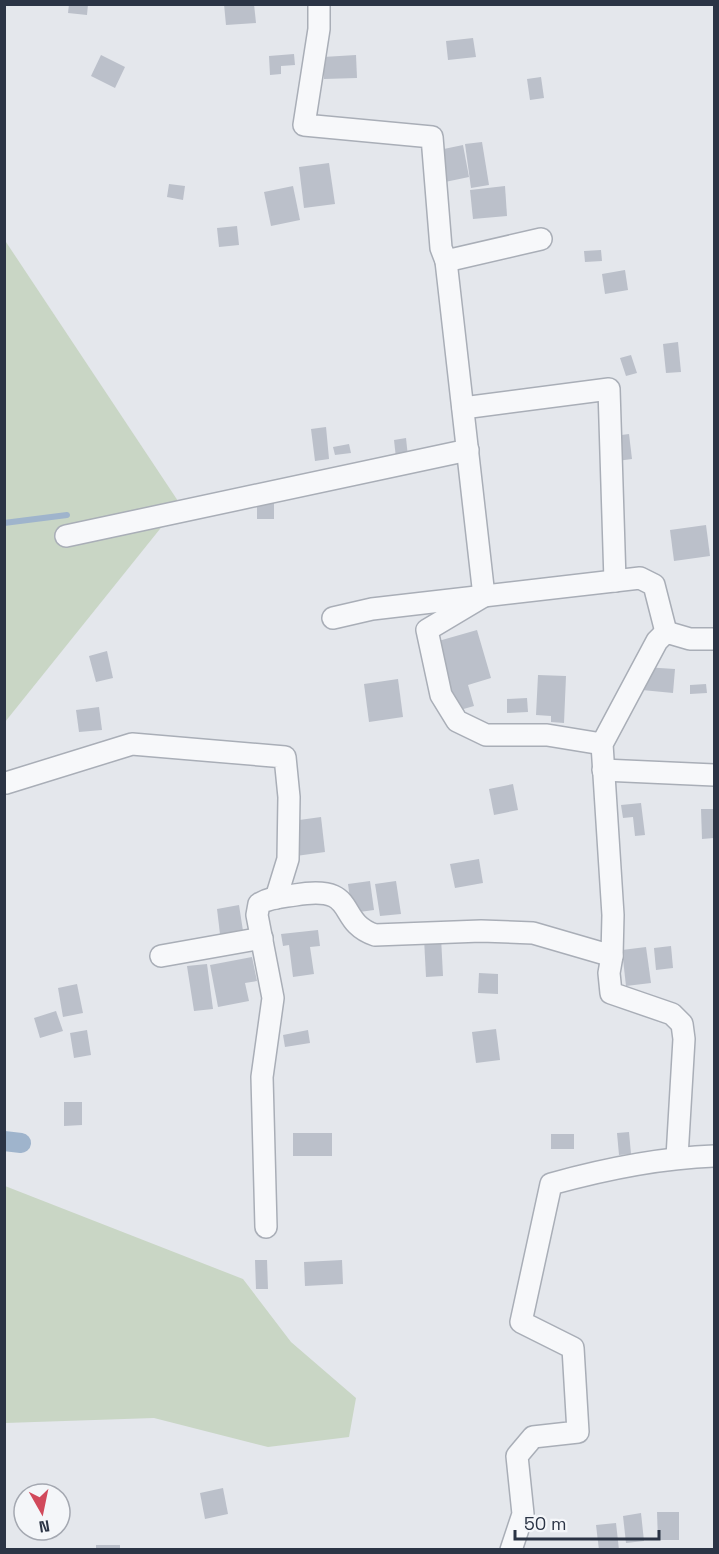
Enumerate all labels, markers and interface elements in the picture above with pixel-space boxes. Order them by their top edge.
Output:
north arrow [12,1482,72,1542]
scale bar [515,1503,659,1541]
text: 50 m [524,1512,566,1535]
text: N [37,1515,51,1538]

